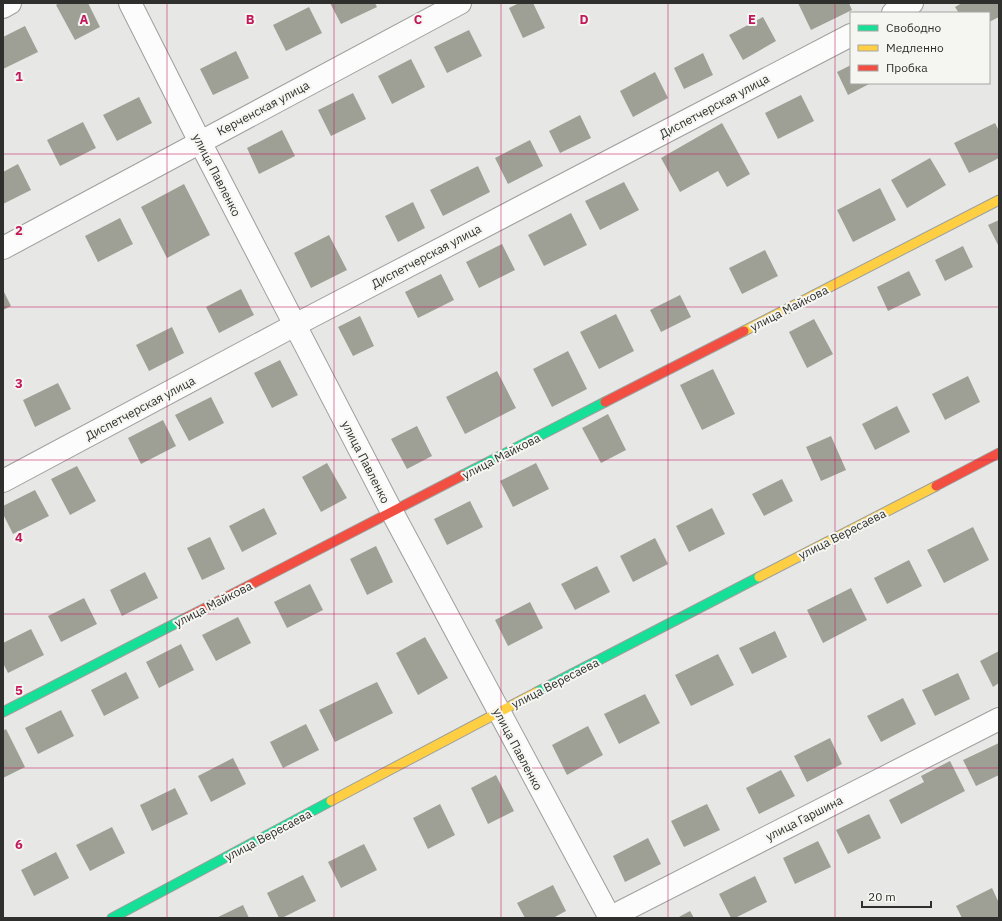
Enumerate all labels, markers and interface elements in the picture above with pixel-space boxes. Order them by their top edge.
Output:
text: A [80,11,89,28]
text: B [246,11,255,28]
text: C [414,11,423,28]
text: D [579,11,589,28]
text: E [748,11,756,28]
legend [850,12,990,84]
text: Свободно [886,20,942,35]
text: Медленно [886,40,944,55]
text: Пробка [886,60,928,75]
text: 1 [15,68,23,85]
street label: Диспетчерская улица [656,70,772,141]
street label: Керченская улица [214,77,312,139]
street label: улица Павленко [190,131,244,219]
street label: Диспетчерская улица [368,220,484,291]
text: 2 [15,222,23,239]
street label: улица Майкова [748,282,831,334]
street label: Диспетчерская улица [82,372,198,443]
text: 3 [15,375,23,392]
street label: улица Павленко [339,418,393,506]
street label: улица Майкова [460,430,543,482]
street label: улица Вересаева [796,505,889,563]
text: 4 [15,529,23,546]
street label: улица Майкова [172,578,255,630]
street label: улица Вересаева [509,654,602,712]
text: 5 [15,682,23,699]
street label: улица Павленко [490,705,546,793]
street label: улица Гаршина [763,792,846,844]
street label: улица Вересаева [222,806,314,864]
text: 6 [15,836,23,853]
scale bar [862,883,931,909]
text: 20 m [868,889,896,904]

